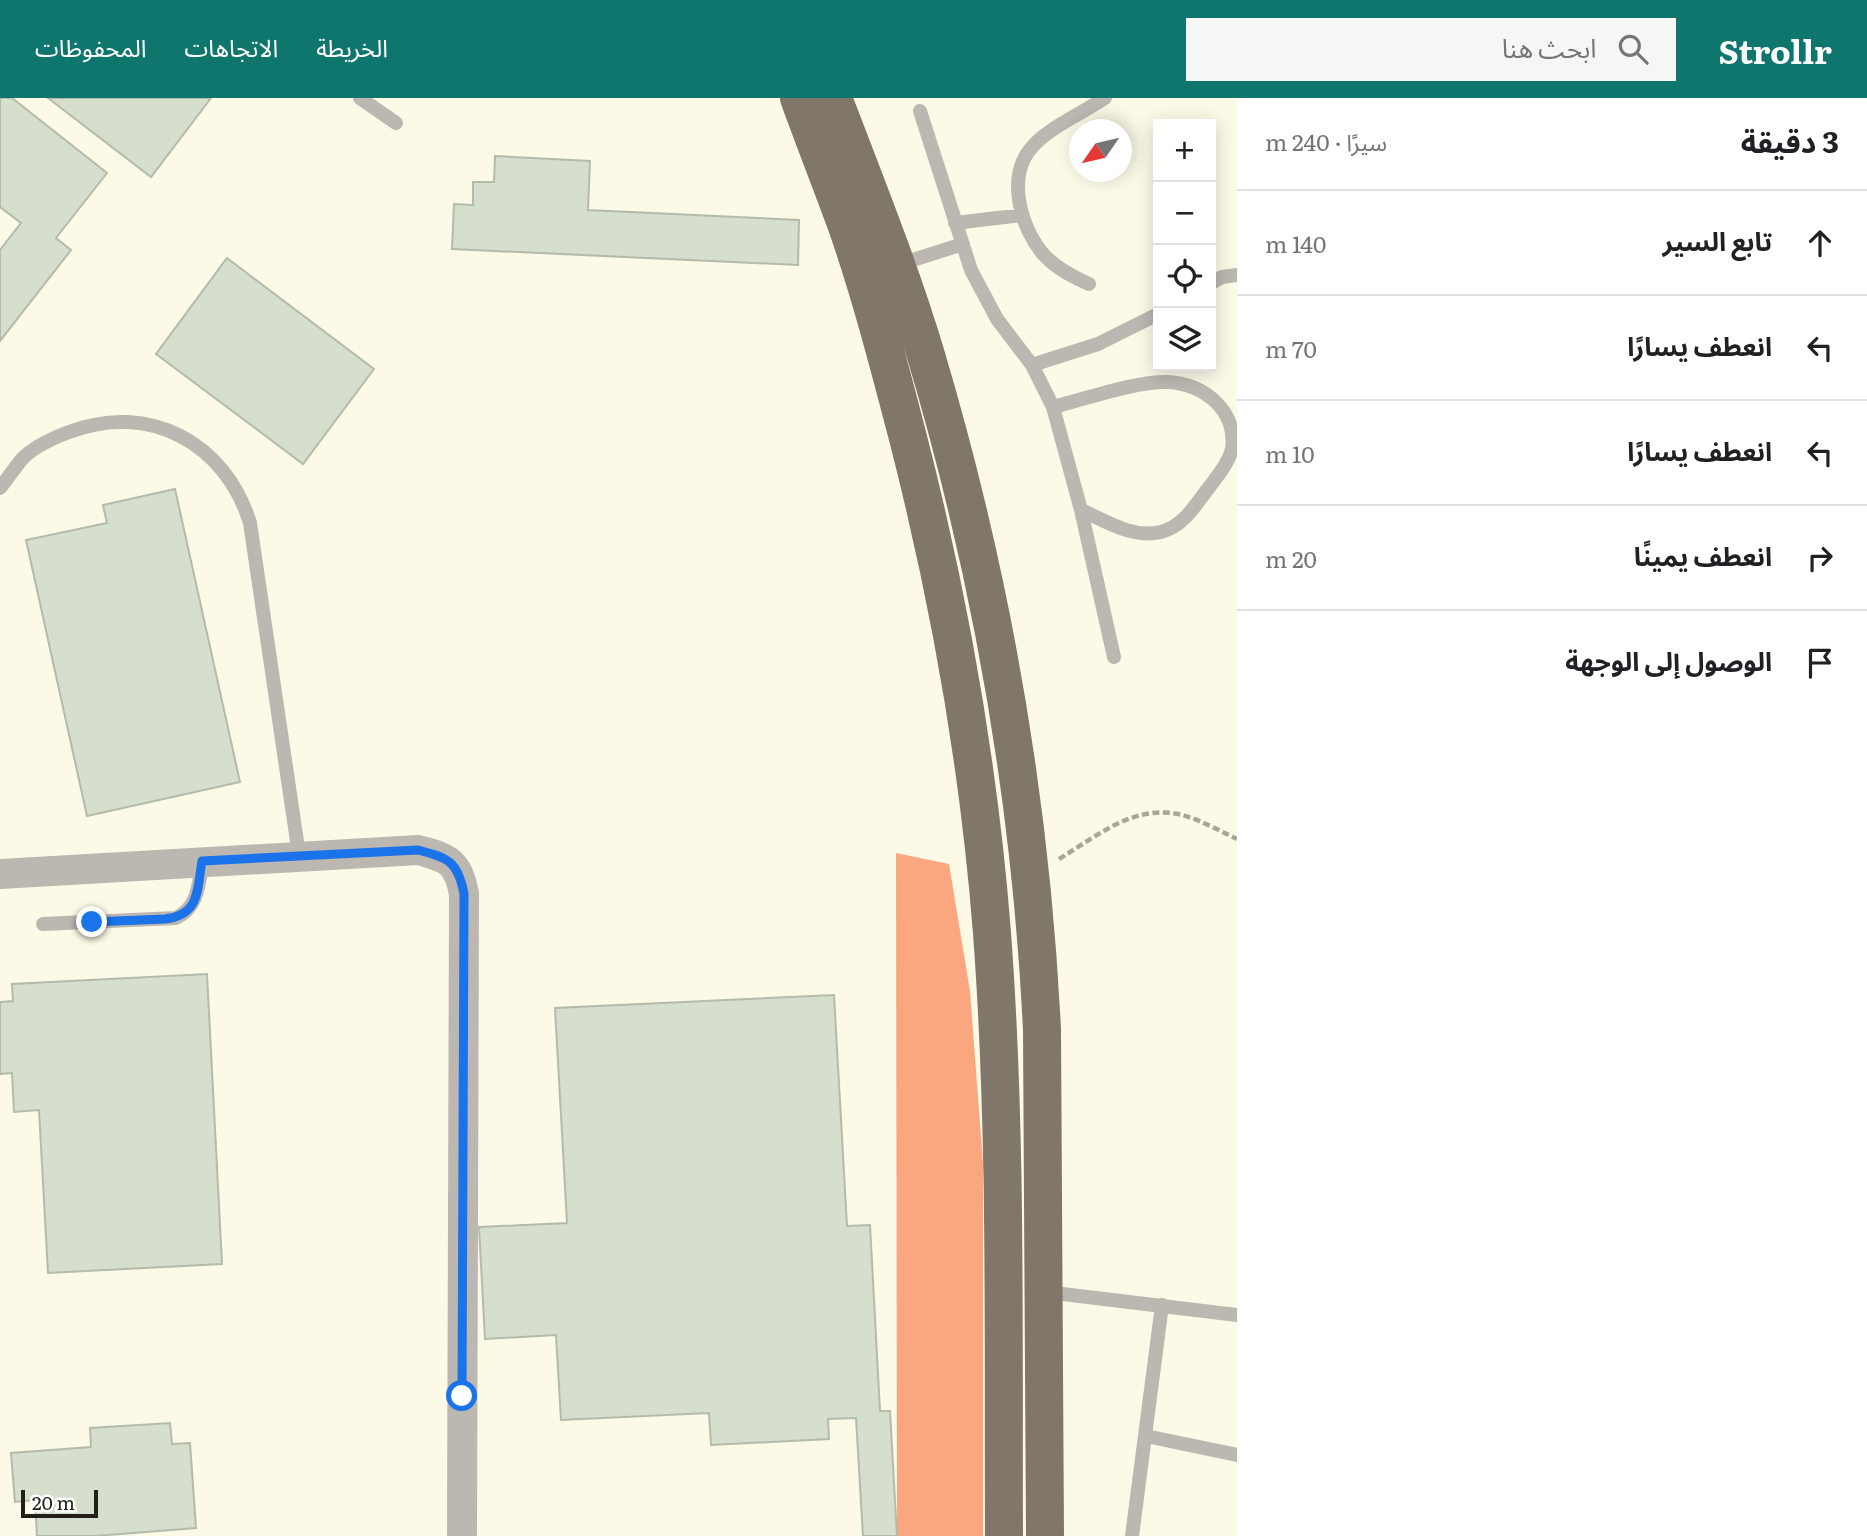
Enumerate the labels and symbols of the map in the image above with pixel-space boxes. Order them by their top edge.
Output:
north arrow [1069,119,1132,182]
route end [76,906,107,937]
route start [446,1380,477,1411]
scale bar [21,1487,98,1519]

